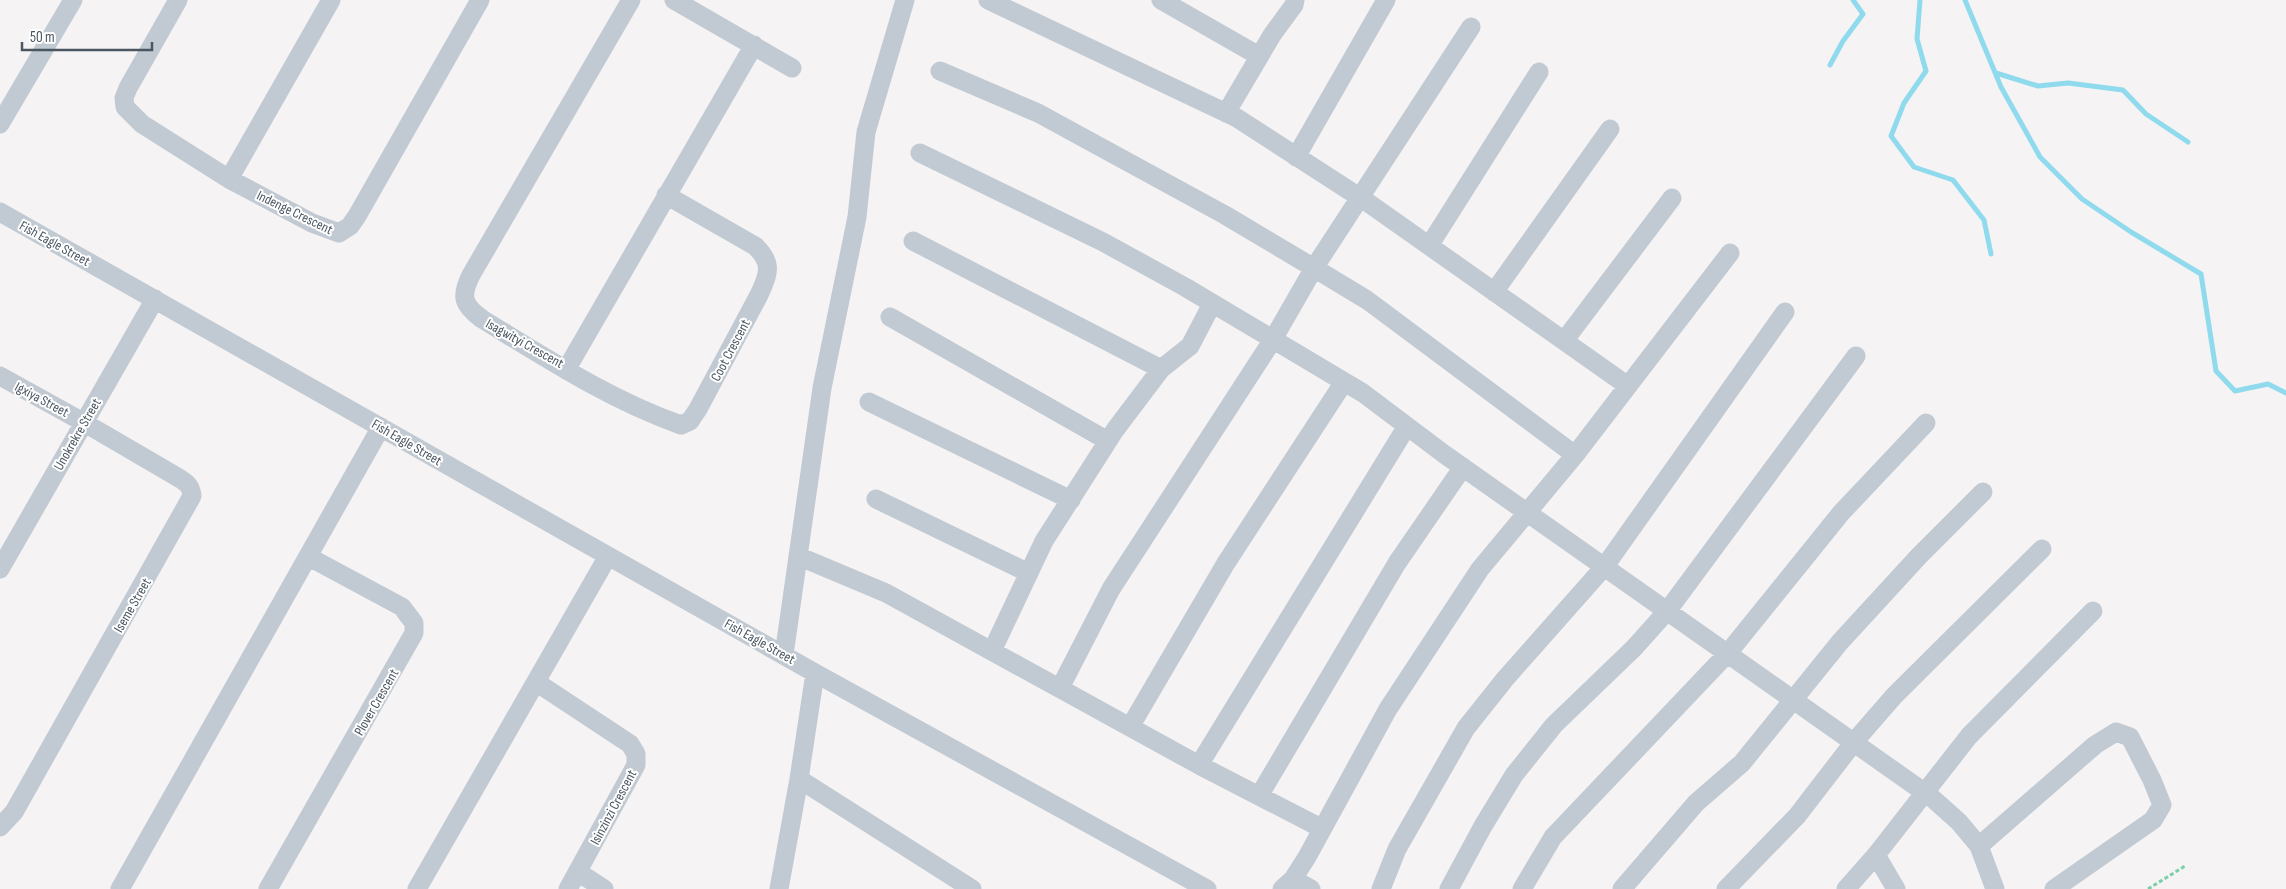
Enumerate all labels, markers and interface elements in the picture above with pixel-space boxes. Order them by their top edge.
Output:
scale bar [22,20,152,52]
text: 50 m [30,28,55,47]
street label: Indenge Crescent [254,187,336,238]
street label: Fish Eagle Street [17,217,93,270]
street label: Isagwityi Crescent [483,315,567,372]
street label: Coot Crescent [707,316,754,384]
street label: Igxiya Street [12,378,72,421]
street label: Unokrekre Street [50,395,105,473]
street label: Fish Eagle Street [369,416,445,469]
street label: Iseme Street [110,575,155,635]
street label: Fish Eagle Street [722,615,798,668]
street label: Plover Crescent [351,666,402,739]
street label: Isinzinzi Crescent [587,767,640,848]

